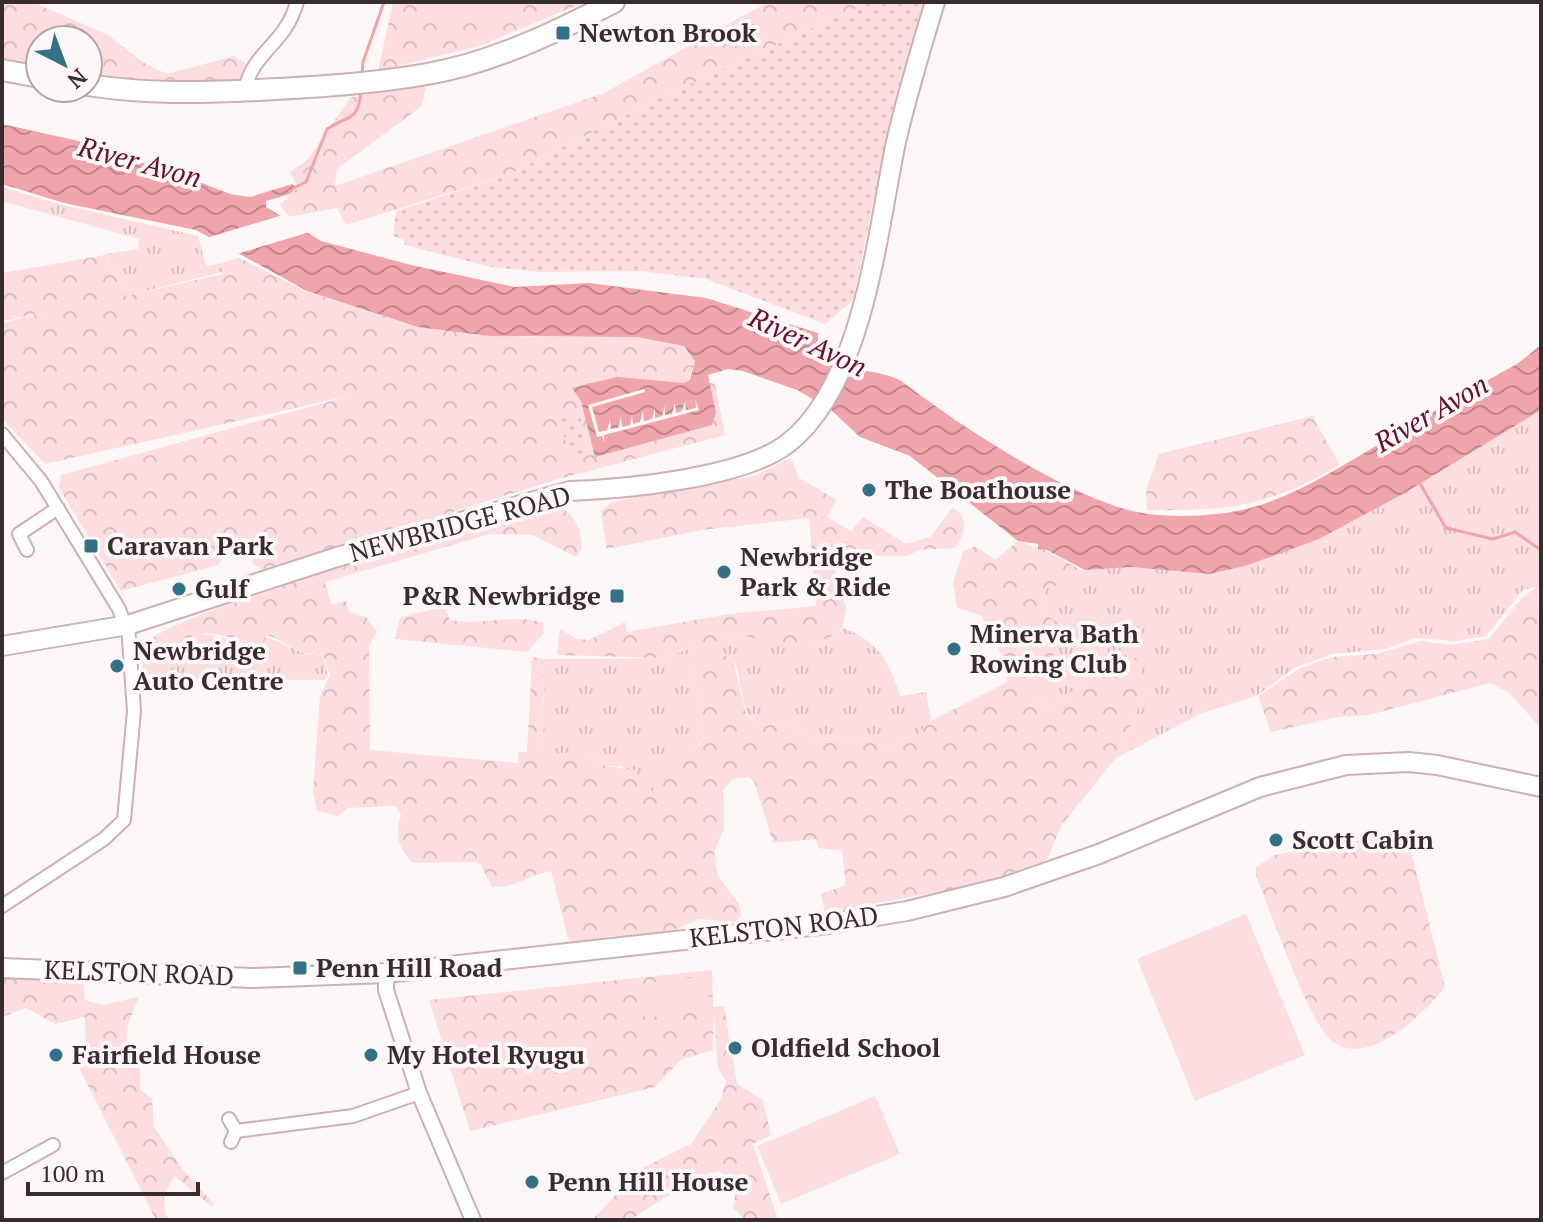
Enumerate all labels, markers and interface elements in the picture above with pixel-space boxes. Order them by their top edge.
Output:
place label: Newton Brook [579,15,758,49]
north arrow [24,24,104,104]
marker: Newton Brook [554,24,572,42]
text: N [62,63,94,96]
water label: River Avon [74,127,206,196]
water label: River Avon [742,298,873,385]
water label: River Avon [1366,365,1495,461]
place label: The Boathouse [885,472,1071,506]
street label: NEWBRIDGE ROAD [345,477,574,569]
marker: The Boathouse [860,481,878,499]
place label: Caravan Park [107,528,275,562]
marker: Caravan Park [82,537,100,555]
place label: Newbridge Park & Ride [740,539,891,603]
marker: Newbridge Park & Ride [715,563,733,581]
place label: Gulf [195,571,250,605]
place label: P&R Newbridge [403,578,601,612]
marker: Gulf [170,580,188,598]
marker: P&R Newbridge [608,587,626,605]
place label: Minerva Bath Rowing Club [970,616,1139,680]
place label: Newbridge Auto Centre [133,633,284,697]
marker: Minerva Bath Rowing Club [945,640,963,658]
marker: Newbridge Auto Centre [108,657,126,675]
place label: Scott Cabin [1292,822,1434,856]
marker: Scott Cabin [1267,831,1285,849]
street label: KELSTON ROAD [688,898,880,954]
place label: Penn Hill Road [316,950,503,984]
street label: KELSTON ROAD [44,952,235,992]
marker: Penn Hill Road [291,959,309,977]
place label: Oldfield School [751,1030,940,1064]
place label: Fairfield House [72,1037,261,1071]
place label: My Hotel Ryugu [387,1037,585,1071]
marker: Oldfield School [726,1039,744,1057]
marker: Fairfield House [47,1046,65,1064]
marker: My Hotel Ryugu [362,1046,380,1064]
scale bar [28,1146,198,1196]
text: 100 m [40,1157,105,1189]
place label: Penn Hill House [548,1164,749,1198]
marker: Penn Hill House [523,1173,541,1191]

